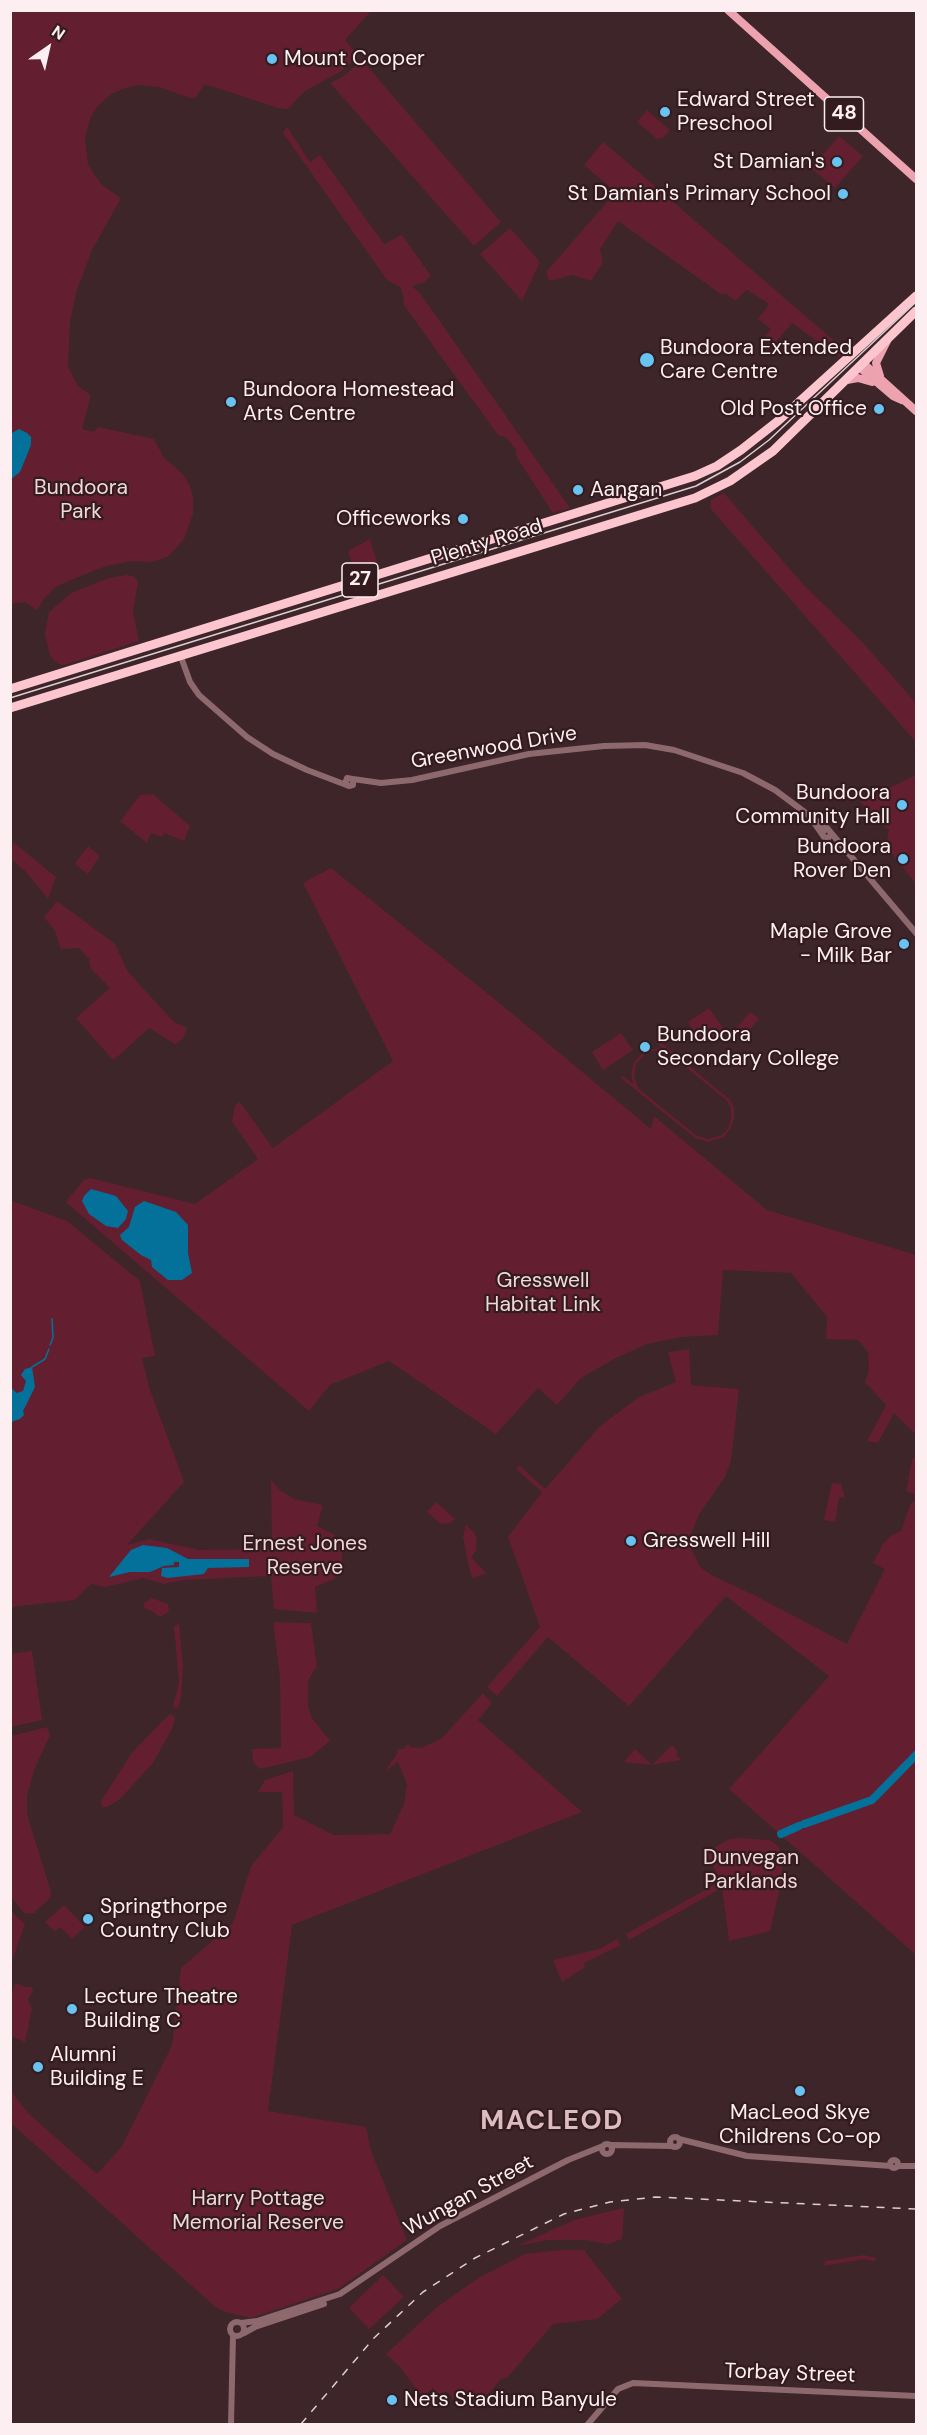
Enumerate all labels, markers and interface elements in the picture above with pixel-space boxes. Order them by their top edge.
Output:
north arrow [18,18,78,78]
text: N [48,21,69,45]
place label: Mount Cooper [284,46,425,72]
marker: Mount Cooper [265,52,279,66]
place label: Edward Street Preschool [677,87,815,137]
road number: 48 [824,97,864,131]
marker: Edward Street Preschool [658,105,672,119]
place label: St Damian's [713,149,825,175]
marker: St Damian's [830,155,844,169]
place label: St Damian's Primary School [567,181,831,207]
marker: St Damian's Primary School [836,187,850,201]
place label: Bundoora Extended Care Centre [660,335,852,385]
marker: Bundoora Extended Care Centre [638,351,656,369]
place label: Bundoora Homestead Arts Centre [243,377,455,427]
marker: Bundoora Homestead Arts Centre [224,395,238,409]
place label: Old Post Office [720,396,867,422]
marker: Old Post Office [872,402,886,416]
park label: Bundoora Park [34,475,128,525]
place label: Aangan [590,477,662,503]
marker: Aangan [571,483,585,497]
place label: Officeworks [336,506,451,532]
marker: Officeworks [456,512,470,526]
street label: Plenty Road [428,514,546,572]
road number: 27 [342,563,378,597]
street label: Greenwood Drive [409,721,579,775]
place label: Bundoora Community Hall [735,780,890,830]
marker: Bundoora Community Hall [895,798,909,812]
place label: Bundoora Rover Den [793,834,891,884]
marker: Bundoora Rover Den [896,852,910,866]
place label: Maple Grove - Milk Bar [770,919,892,969]
marker: Maple Grove - Milk Bar [897,937,911,951]
place label: Bundoora Secondary College [657,1022,839,1072]
marker: Bundoora Secondary College [638,1040,652,1054]
park label: Gresswell Habitat Link [485,1268,601,1318]
place label: Gresswell Hill [643,1528,770,1554]
park label: Ernest Jones Reserve [242,1531,368,1581]
marker: Gresswell Hill [624,1534,638,1548]
park label: Dunvegan Parklands [703,1845,799,1895]
place label: Springthorpe Country Club [100,1894,230,1944]
marker: Springthorpe Country Club [81,1912,95,1926]
place label: Lecture Theatre Building C [84,1984,238,2034]
marker: Lecture Theatre Building C [65,2002,79,2016]
place label: Alumni Building E [50,2042,144,2092]
marker: Alumni Building E [31,2060,45,2074]
marker: MacLeod Skye Childrens Co-op [793,2084,807,2098]
place label: MacLeod Skye Childrens Co-op [719,2100,881,2150]
district label: MACLEOD [480,2106,624,2138]
street label: Wungan Street [400,2150,538,2242]
park label: Harry Pottage Memorial Reserve [172,2186,344,2236]
street label: Torbay Street [724,2359,856,2389]
place label: Nets Stadium Banyule [404,2387,617,2413]
marker: Nets Stadium Banyule [385,2393,399,2407]

